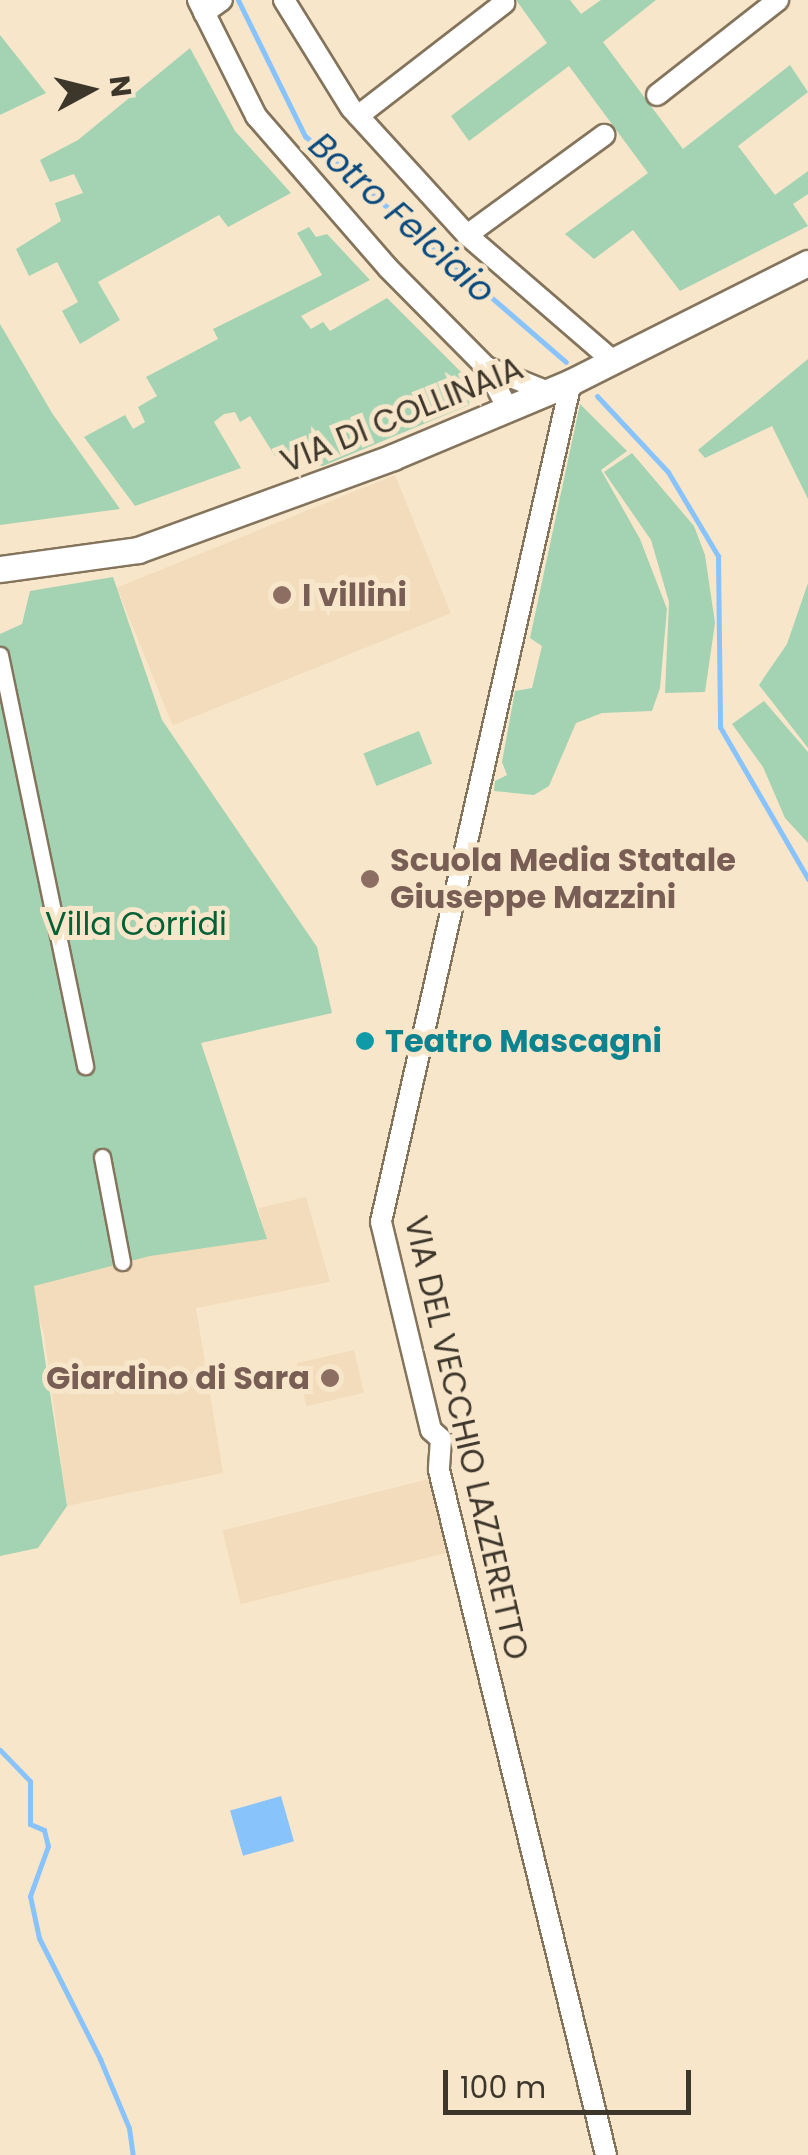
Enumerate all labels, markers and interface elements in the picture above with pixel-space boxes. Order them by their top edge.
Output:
north arrow [40,40,140,140]
text: N [100,73,141,99]
water label: Botro Felciaio [301,124,503,312]
street label: VIA DI COLLINAIA [275,349,529,481]
place label: I villini [302,576,407,614]
marker: I villini [271,584,293,606]
place label: Scuola Media Statale Giuseppe Mazzini [390,842,736,917]
marker: Scuola Media Statale Giuseppe Mazzini [359,868,381,890]
park label: Villa Corridi [45,905,227,943]
place label: Teatro Mascagni [385,1022,662,1060]
marker: Teatro Mascagni [354,1030,376,1052]
street label: VIA DEL VECCHIO LAZZERETTO [396,1212,536,1664]
place label: Giardino di Sara [46,1359,310,1397]
marker: Giardino di Sara [319,1367,341,1389]
scale bar [448,2050,696,2112]
text: 100 m [460,2066,546,2109]

